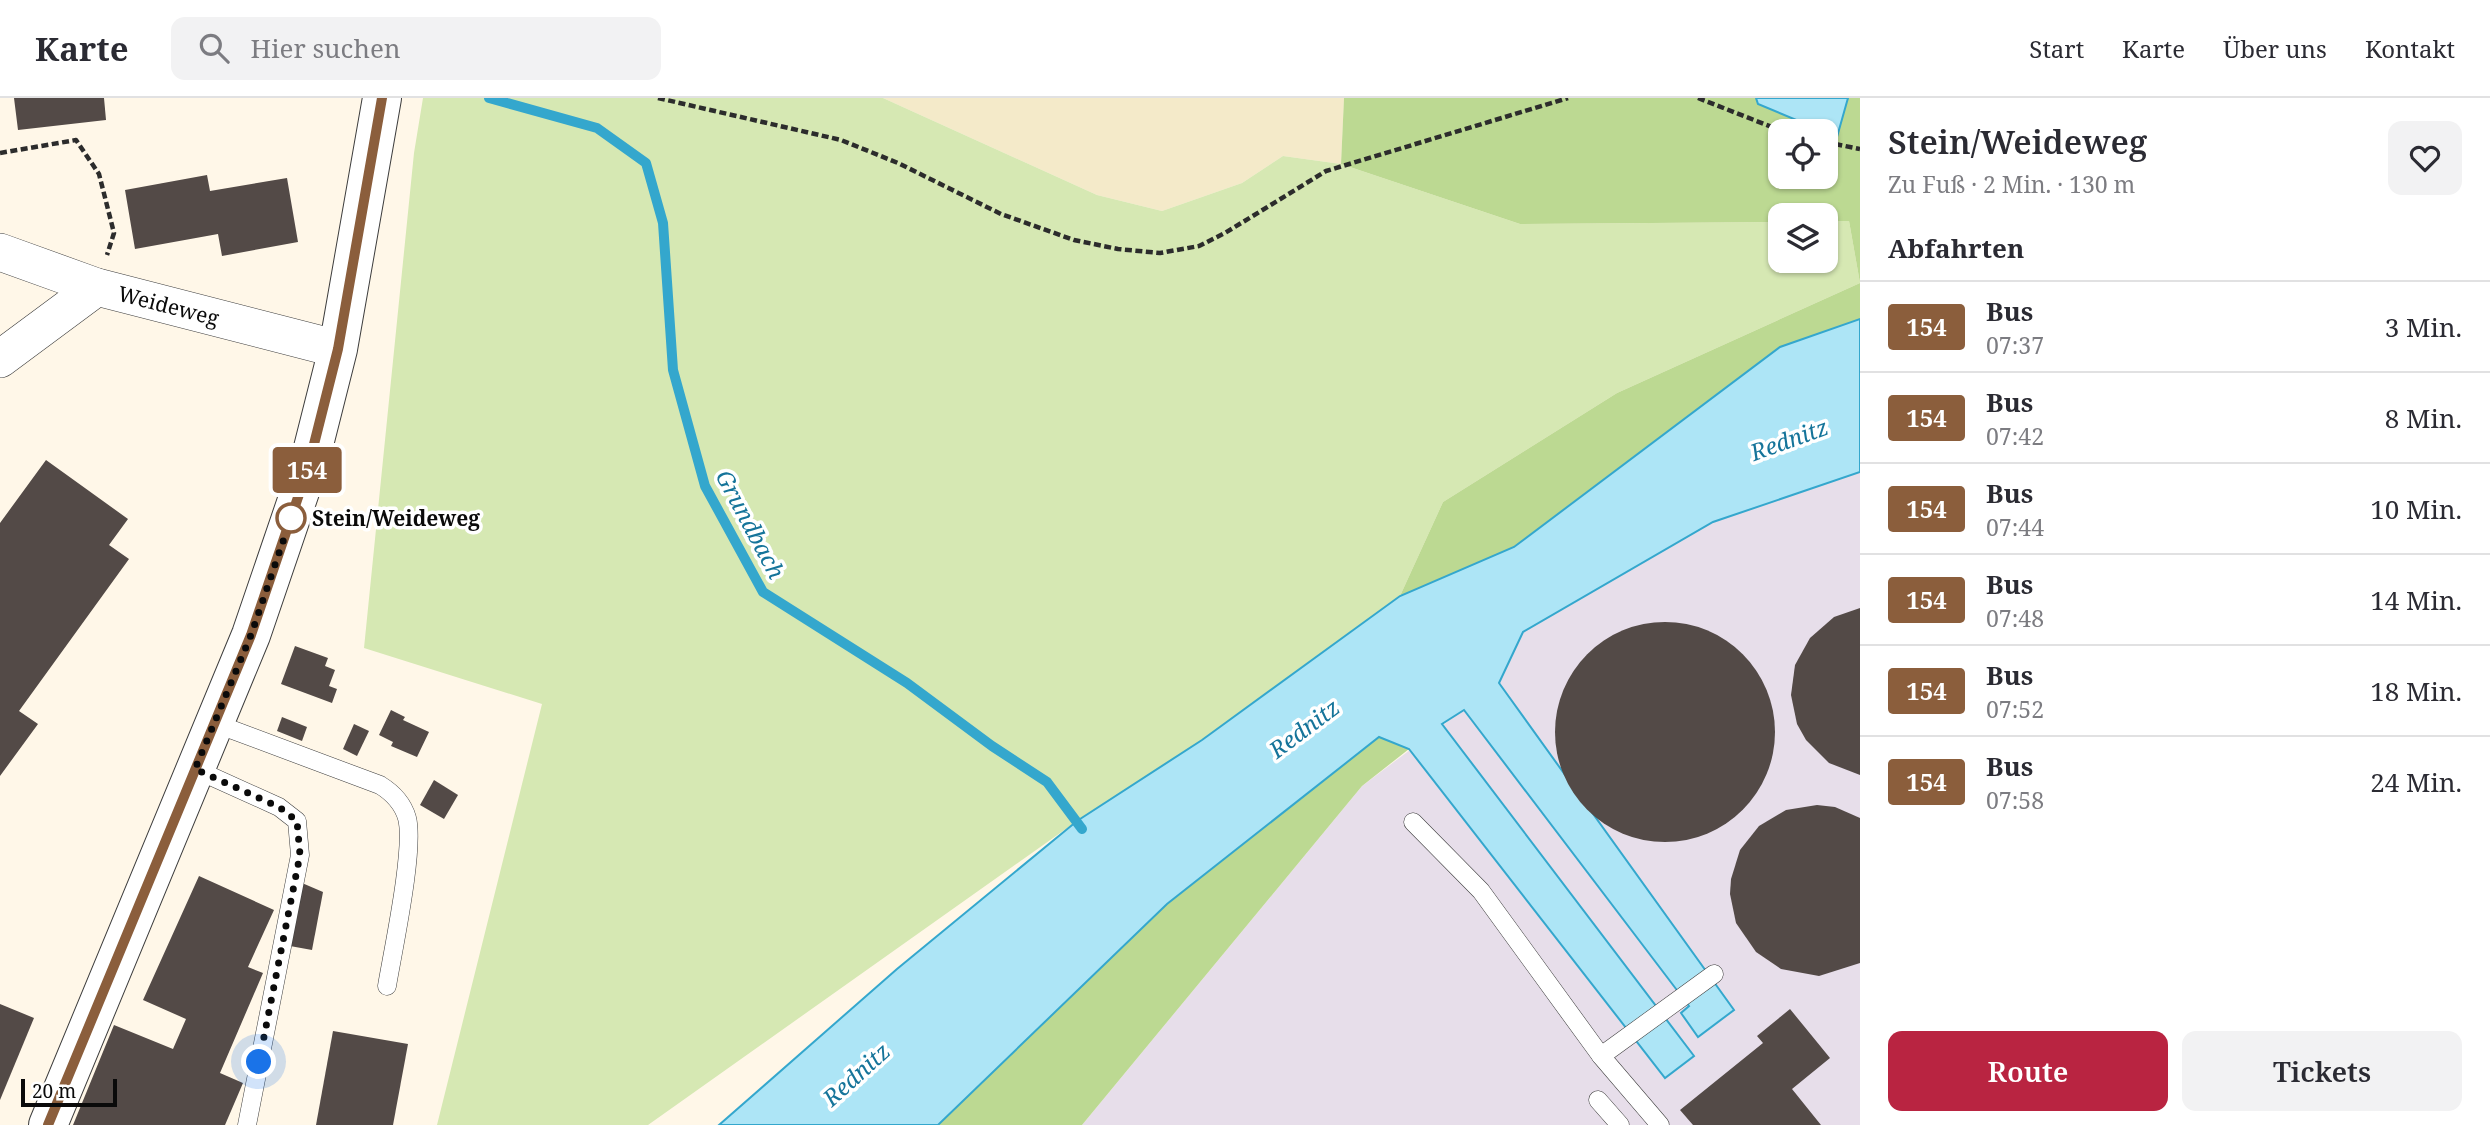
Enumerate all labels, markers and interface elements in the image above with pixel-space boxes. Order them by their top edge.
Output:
search box [171,17,661,80]
text: Karte [35,26,129,71]
icon: search [195,29,233,67]
text: Hier suchen [251,30,401,66]
text: Start [2029,32,2084,65]
text: Karte [2122,32,2185,65]
text: Über uns [2223,32,2327,65]
text: Kontakt [2365,32,2455,65]
map controls [1768,119,1838,273]
button: locate [1768,119,1838,189]
text: Stein/Weideweg [1888,119,2147,164]
button: heart [2388,121,2462,195]
text: Zu Fuß · 2 Min. · 130 m [1888,168,2135,200]
button: layers [1768,203,1838,273]
text: Abfahrten [1888,230,2024,266]
street label: Weideweg [115,279,223,332]
text: Bus [1986,293,2033,329]
text: 3 Min. [2385,309,2462,345]
text: 154 [1906,310,1947,343]
text: 07:37 [1986,329,2044,361]
text: Bus [1986,384,2033,420]
text: 8 Min. [2385,400,2462,436]
text: 154 [1906,401,1947,434]
water label: Rednitz [1745,410,1832,468]
text: 07:42 [1986,420,2044,452]
line badge: 154 [267,447,347,493]
text: 154 [287,453,327,486]
water label: Grundbach [709,464,793,584]
text: Bus [1986,475,2033,511]
text: 10 Min. [2370,491,2462,527]
text: 154 [1906,492,1947,525]
marker: Stein/Weideweg [276,503,306,533]
place label: Stein/Weideweg [312,504,480,532]
text: 07:44 [1986,511,2044,543]
text: Bus [1986,566,2033,602]
text: 14 Min. [2370,582,2462,618]
text: 154 [1906,583,1947,616]
text: 07:48 [1986,602,2044,634]
text: Bus [1986,657,2033,693]
text: 18 Min. [2370,673,2462,709]
text: 154 [1906,674,1947,707]
water label: Rednitz [1261,691,1346,766]
text: 07:52 [1986,693,2044,725]
text: Bus [1986,748,2033,784]
text: 24 Min. [2370,764,2462,800]
text: 154 [1906,765,1947,798]
text: 07:58 [1986,784,2044,816]
button: Route [1888,1031,2168,1111]
button: Tickets [2182,1031,2462,1111]
water label: Rednitz [814,1035,897,1114]
your location [241,1044,276,1079]
scale bar [21,1076,117,1108]
text: 20 m [32,1078,76,1104]

